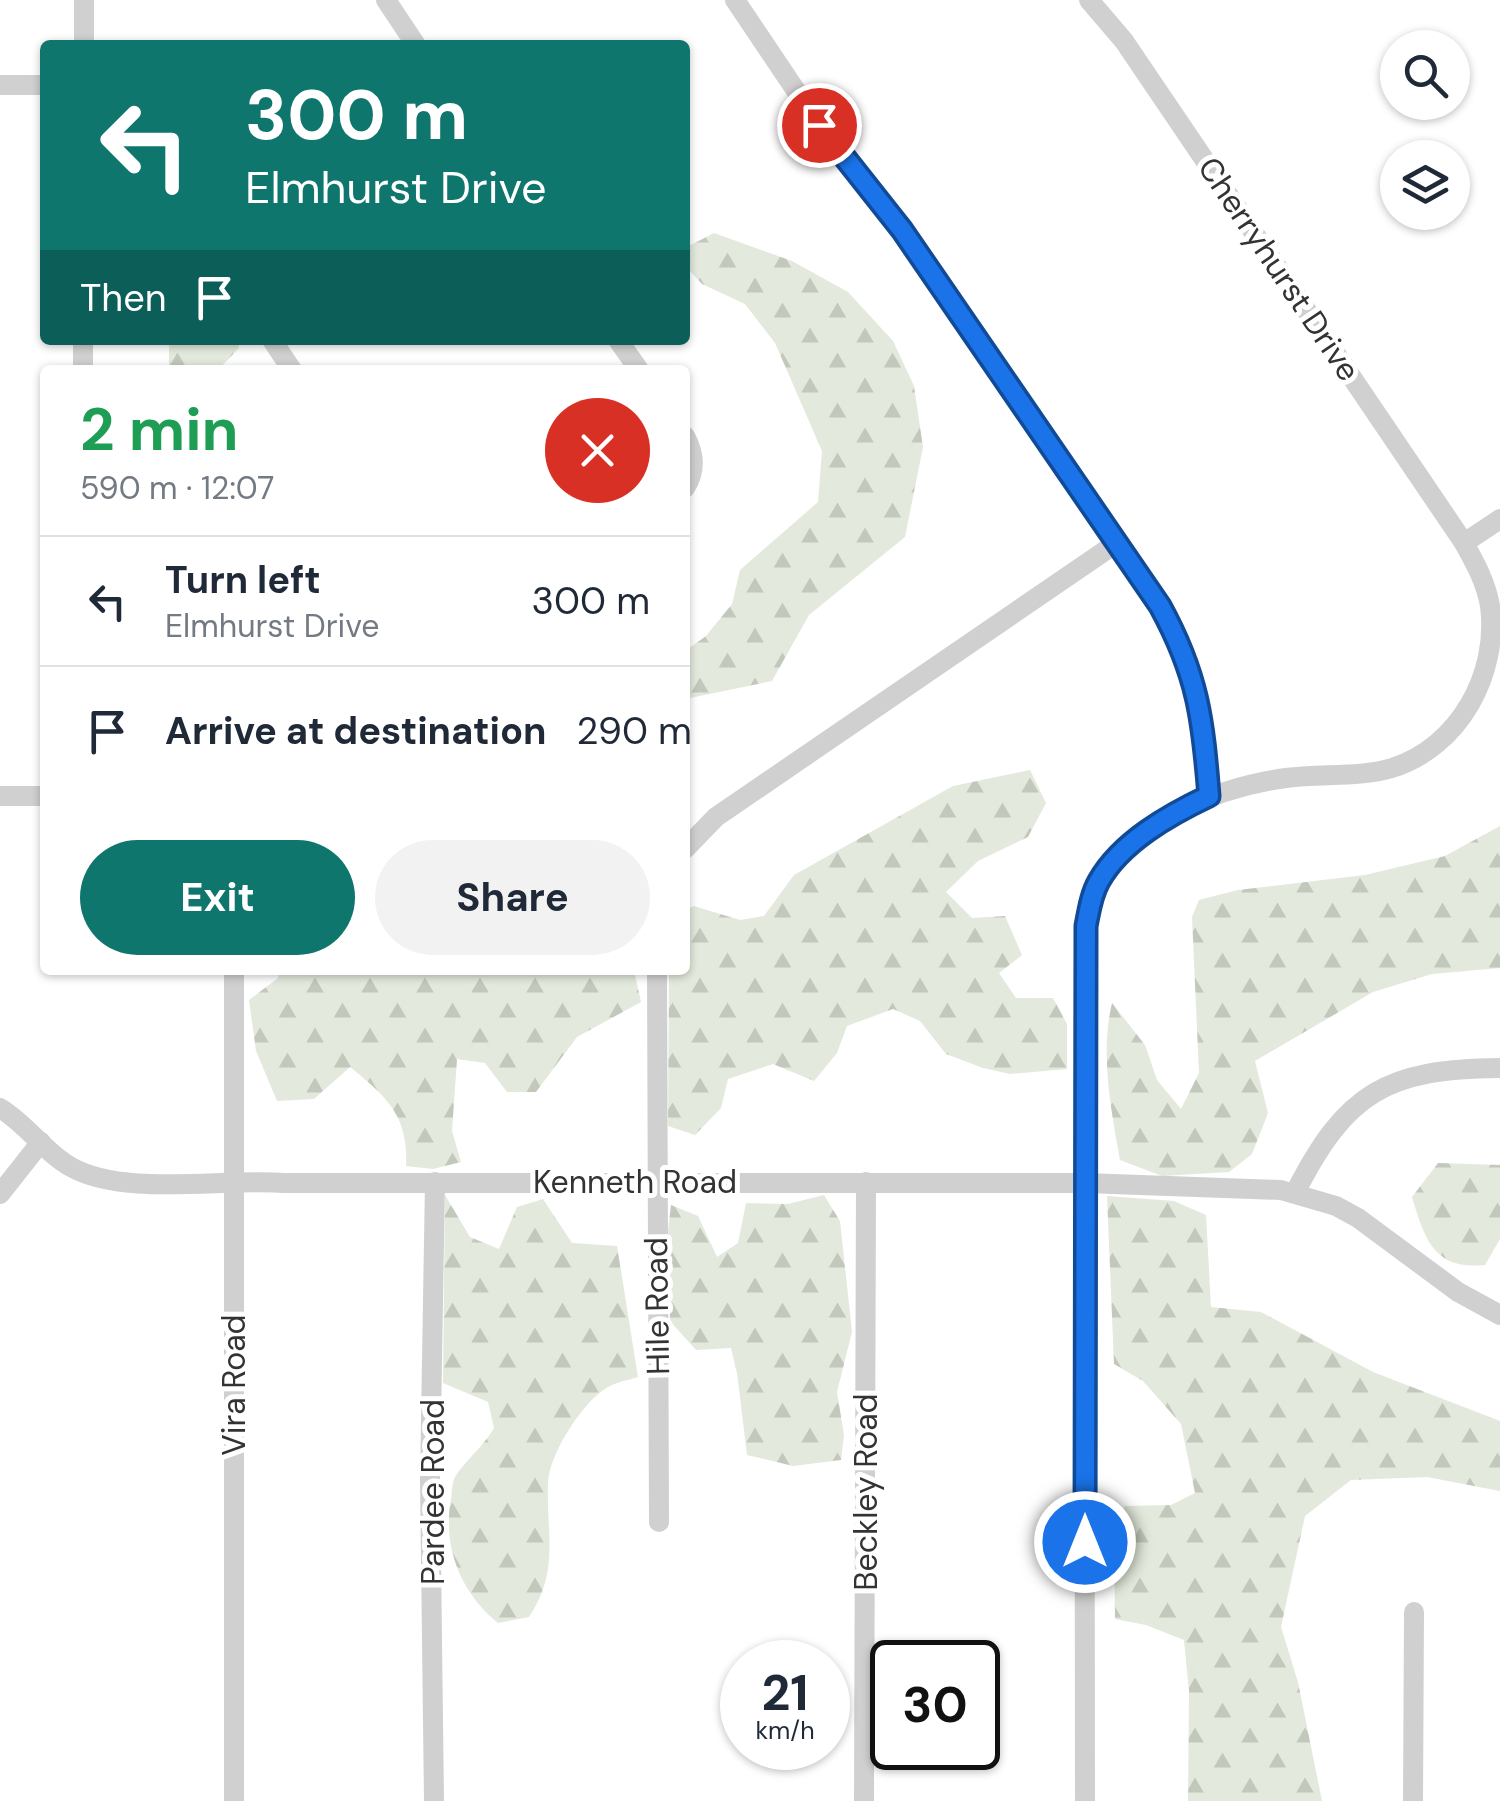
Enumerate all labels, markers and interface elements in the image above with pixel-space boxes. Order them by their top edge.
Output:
map controls [1380,30,1470,230]
button: search [1380,30,1470,120]
text: 300 m [245,70,468,161]
icon: left [80,80,210,210]
pin [777,83,862,168]
icon: arrive [792,98,847,153]
button: layers [1380,140,1470,230]
street label: Cherryhurst Drive [1188,149,1370,389]
text: Elmhurst Drive [245,158,547,217]
icon: arrive [187,270,242,325]
text: Then [80,273,167,323]
text: 2 min [80,390,239,469]
button: close [545,398,650,503]
text: 590 m · 12:07 [80,467,274,509]
text: Turn left [165,555,321,605]
icon: left [80,574,135,629]
text: 300 m [532,576,650,626]
text: Elmhurst Drive [165,605,380,647]
icon: arrive [80,704,135,759]
text: Arrive at destination [165,706,547,756]
text: 290 m [577,706,692,756]
button: Exit [80,840,355,955]
button: Share [375,840,650,955]
street label: Kenneth Road [533,1161,737,1203]
street label: Hile Road [635,1237,679,1375]
street label: Vira Road [213,1314,255,1456]
street label: Beckley Road [845,1393,887,1591]
street label: Pardee Road [412,1399,454,1585]
position arrow [1033,1490,1137,1594]
speed limit sign: 30 [870,1640,1000,1770]
text: 21 [761,1660,809,1726]
text: km/h [755,1714,815,1747]

